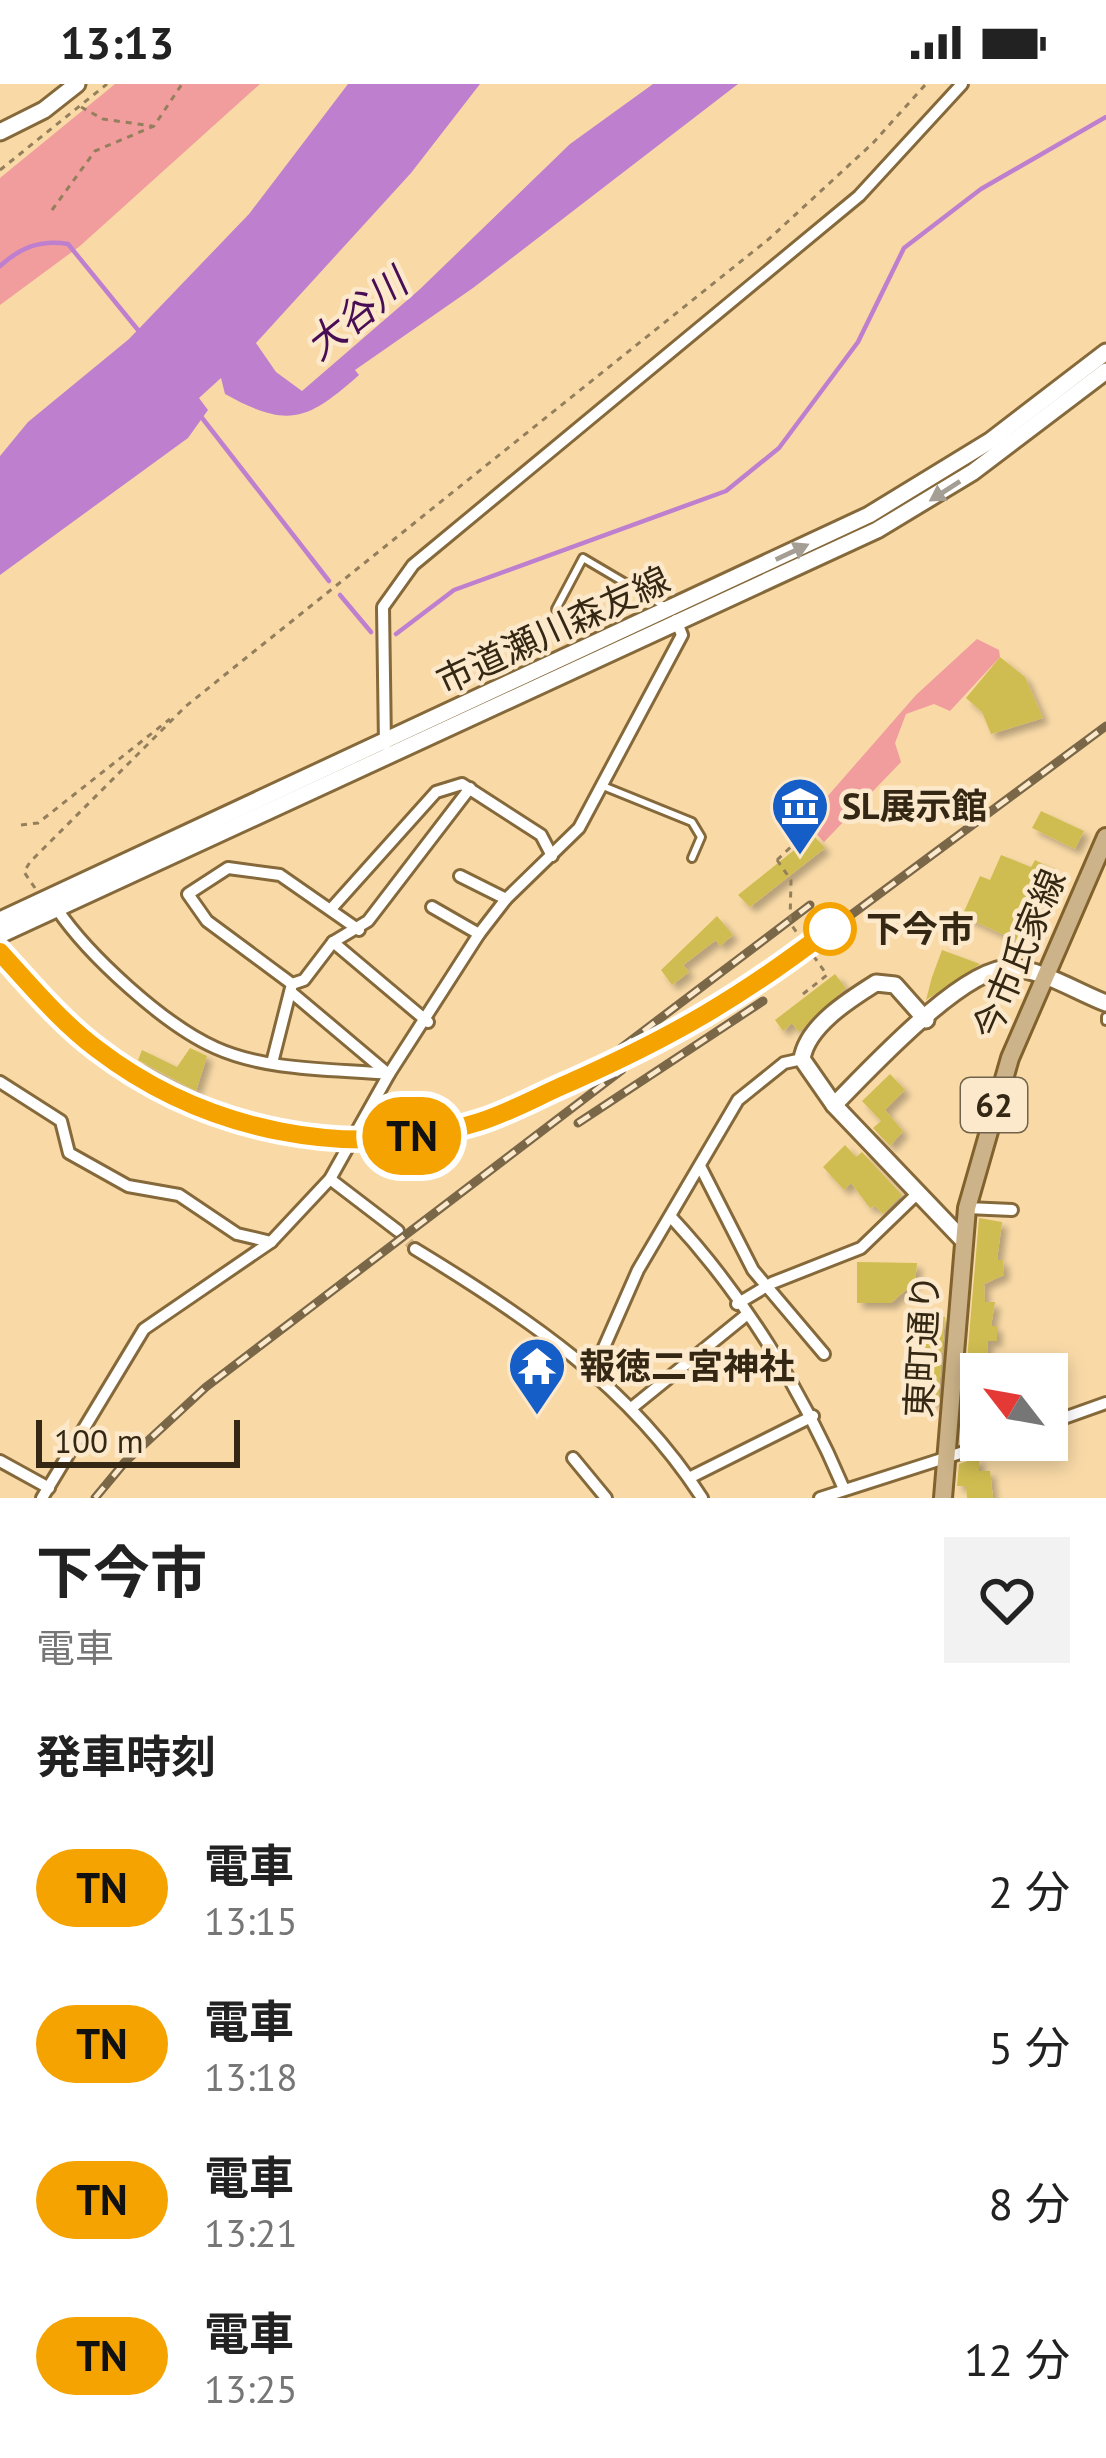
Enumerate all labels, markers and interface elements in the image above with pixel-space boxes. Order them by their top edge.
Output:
text: 13:13 [60,13,174,71]
water label: 大谷川 [294,254,420,370]
one-way arrow [928,479,961,501]
one-way arrow [774,542,809,562]
street label: 市道瀬川森友線 [429,555,677,704]
museum icon: SL展示館 [769,775,831,857]
place label: SL展示館 [842,782,988,829]
street label: 今市氏家線 [962,862,1075,1046]
marker: 下今市 [805,904,855,954]
place label: 下今市 [866,905,974,952]
road number: 62 [961,1078,1027,1132]
line badge: TN [358,1097,466,1175]
text: TN [386,1108,438,1163]
street label: 東町通り [894,1273,949,1419]
temple icon: 報徳二宮神社 [506,1335,568,1417]
place label: 報徳二宮神社 [579,1342,795,1389]
north arrow [960,1353,1068,1461]
map controls [960,1353,1068,1461]
scale bar [36,1414,240,1467]
text: 100 m [54,1419,144,1462]
text: 下今市 [36,1535,207,1609]
button: heart [944,1537,1070,1663]
text: 電車 [36,1622,114,1673]
text: 発車時刻 [36,1727,216,1785]
text: 電車 [204,1836,294,1894]
text: TN [76,1860,128,1915]
text: 2 分 [988,1862,1070,1920]
text: 13:15 [204,1895,298,1946]
text: 電車 [204,1992,294,2050]
text: TN [76,2016,128,2071]
text: 5 分 [988,2018,1070,2076]
text: 13:18 [204,2051,298,2102]
text: 電車 [204,2148,294,2206]
text: TN [76,2172,128,2227]
text: 8 分 [988,2174,1070,2232]
text: 13:21 [204,2207,298,2258]
text: 電車 [204,2304,294,2362]
text: TN [76,2328,128,2383]
text: 12 分 [964,2330,1070,2388]
text: 13:25 [204,2363,298,2414]

